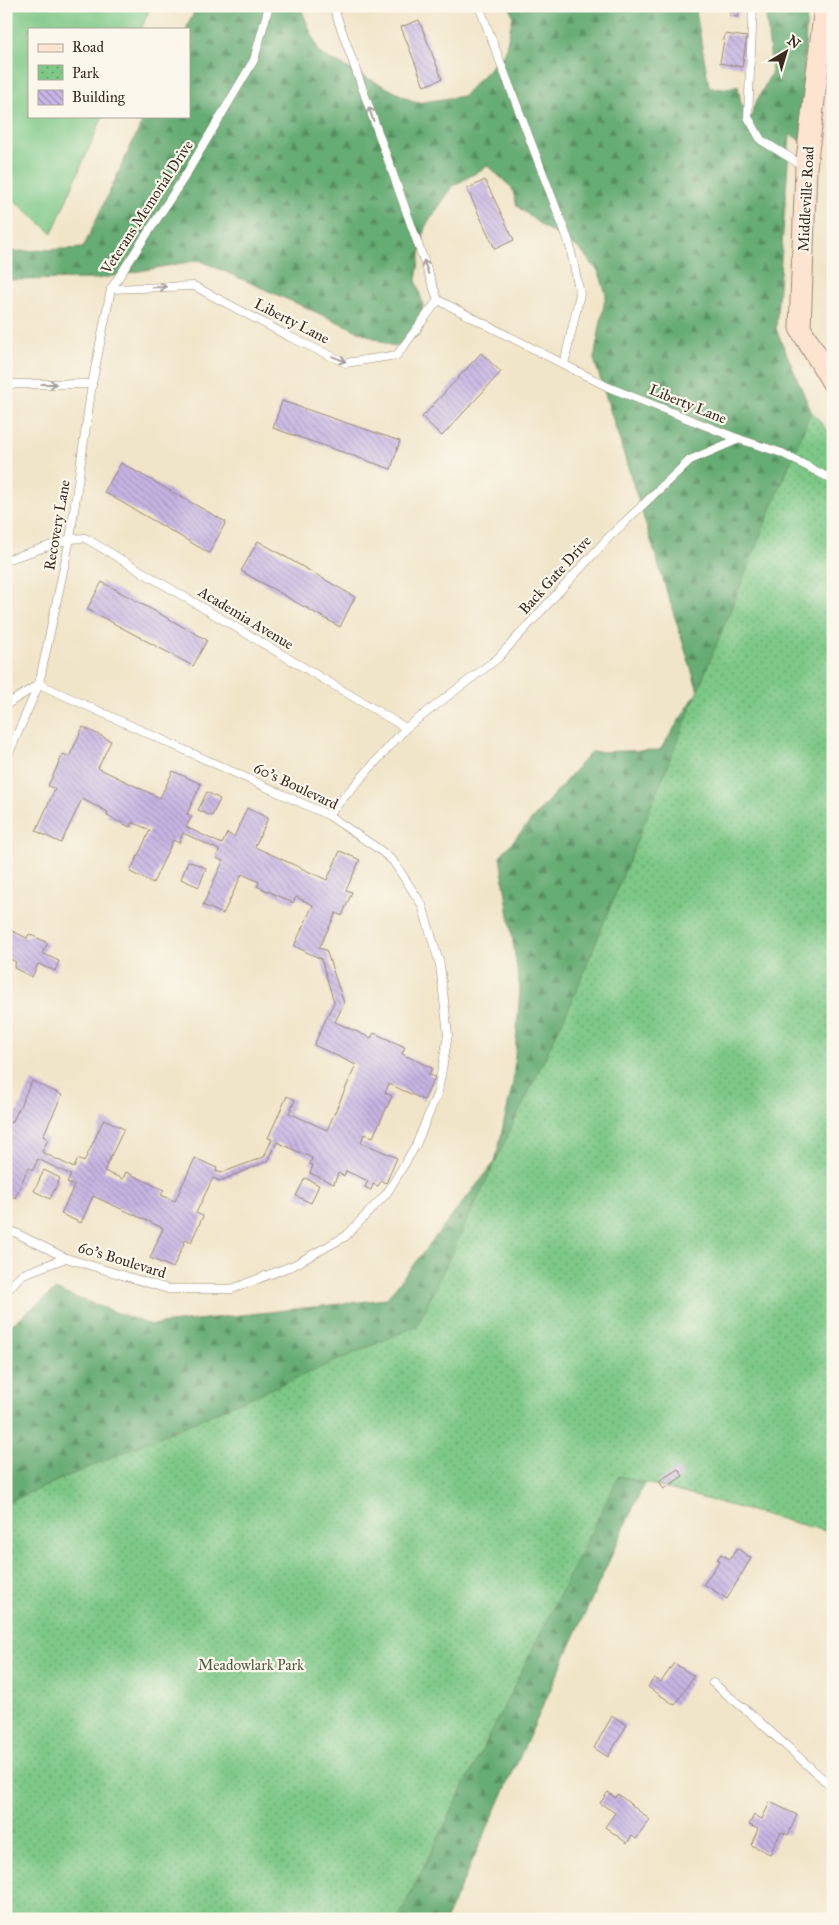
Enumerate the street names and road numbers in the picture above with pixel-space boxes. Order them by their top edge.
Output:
street label: Veterans Memorial Drive [96,137,197,278]
street label: Middleville Road [794,145,818,252]
street label: Liberty Lane [252,294,332,348]
street label: Liberty Lane [647,380,729,428]
street label: Recovery Lane [40,478,74,572]
street label: Back Gate Drive [515,532,595,618]
street label: Academia Avenue [194,582,297,653]
street label: 60's Boulevard [251,759,342,814]
street label: 60's Boulevard [76,1238,169,1282]

